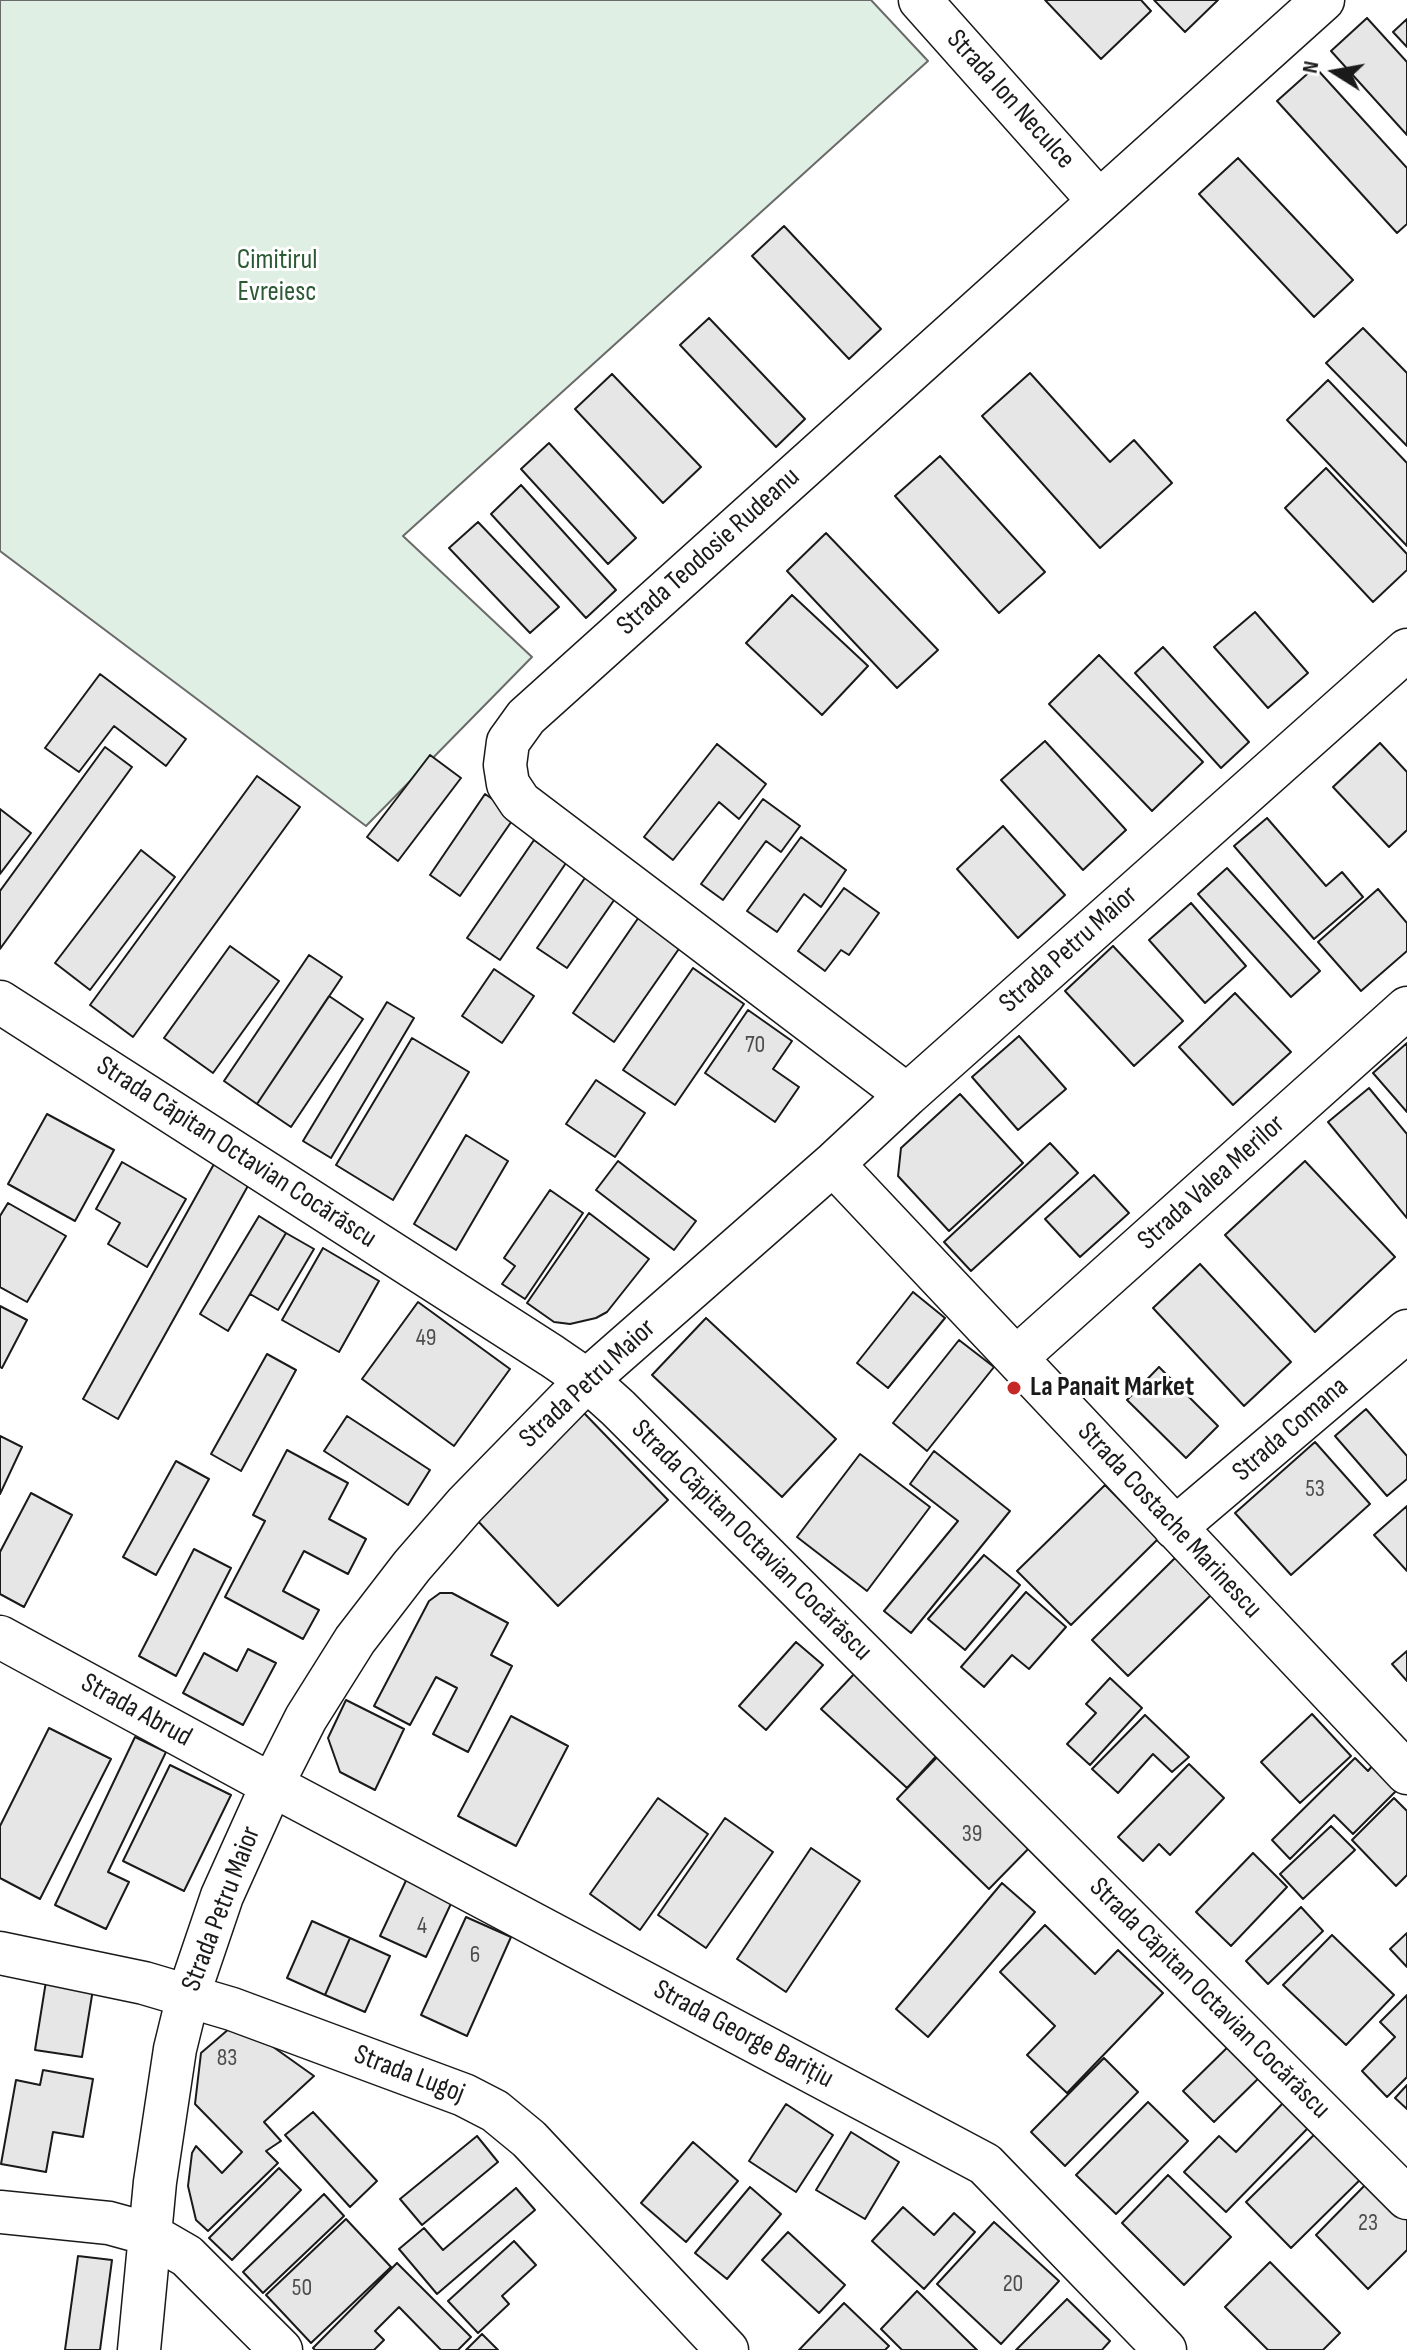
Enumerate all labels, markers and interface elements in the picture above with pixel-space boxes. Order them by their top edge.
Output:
street label: Strada Ion Neculce [939,24,1081,176]
north arrow [1295,32,1375,112]
text: N [1297,59,1325,76]
park label: Cimitirul Evreiesc [237,244,317,310]
street label: Strada Teodosie Rudeanu [611,461,807,643]
street label: Strada Petru Maior [993,879,1145,1021]
house number: 70 [745,1032,765,1060]
street label: Strada Căpitan Octavian Cocărăscu [90,1050,382,1256]
street label: Strada Valea Merilor [1132,1108,1292,1258]
street label: Strada Petru Maior [513,1312,663,1456]
house number: 49 [416,1325,436,1353]
place label: La Panait Market [1030,1371,1194,1405]
street label: Strada Comana [1226,1371,1356,1489]
marker: La Panait Market [1005,1379,1023,1397]
street label: Strada Căpitan Octavian Cocărăscu [623,1413,879,1669]
street label: Strada Costache Marinescu [1070,1416,1268,1626]
house number: 53 [1305,1476,1325,1504]
street label: Strada Abrud [75,1667,197,1755]
house number: 39 [962,1821,982,1849]
street label: Strada Petru Maior [175,1822,269,1996]
street label: Strada Căpitan Octavian Cocărăscu [1081,1871,1337,2127]
house number: 4 [417,1913,427,1941]
house number: 6 [470,1942,480,1970]
street label: Strada George Barițiu [647,1974,839,2096]
street label: Strada Lugoj [349,2039,469,2111]
house number: 83 [217,2045,237,2073]
house number: 23 [1358,2210,1378,2238]
house number: 20 [1003,2271,1023,2299]
house number: 50 [292,2275,312,2303]

